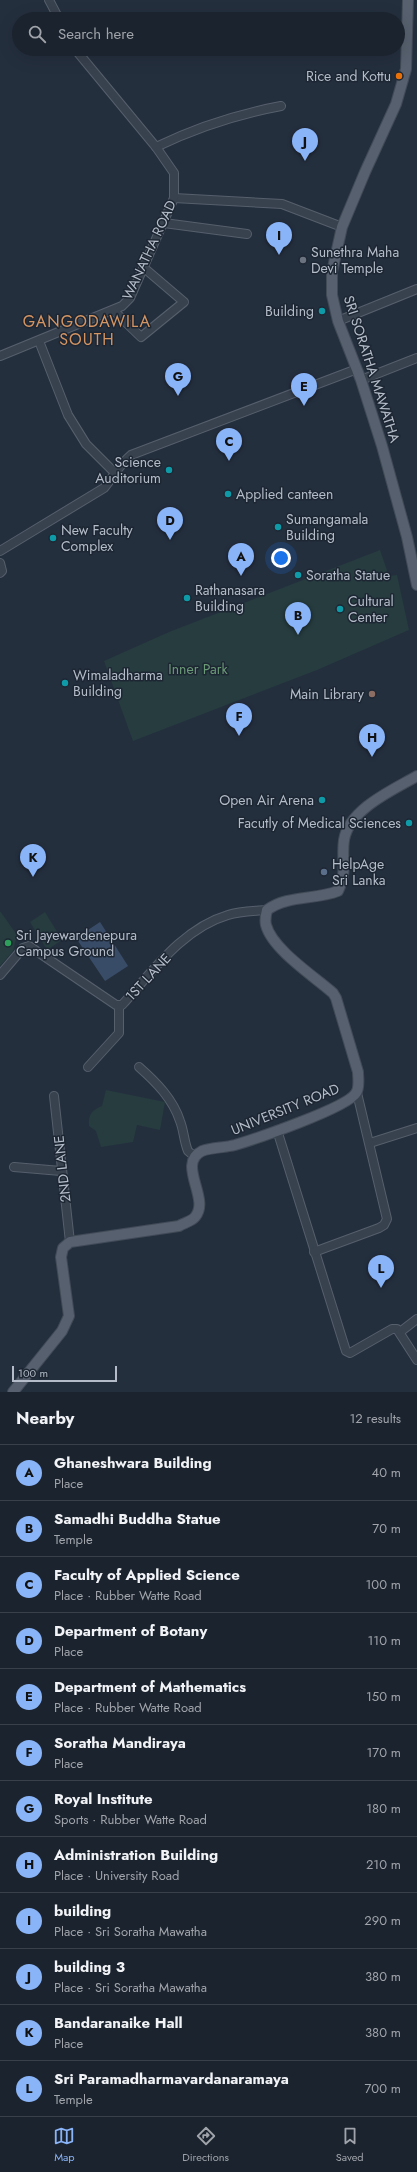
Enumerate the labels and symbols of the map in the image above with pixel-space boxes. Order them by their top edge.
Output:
place label: Rice and Kottu [306,66,391,86]
marker: Rice and Kottu [394,71,404,81]
pin: J [292,128,318,161]
street label: WANATHA ROAD [117,197,181,303]
pin: I [266,222,292,255]
place label: Sunethra Maha Devi Temple [311,242,399,278]
marker: Sunethra Maha Devi Temple [298,255,308,265]
street label: SRI SORATHA MAWATHA [339,293,405,446]
place label: Building [265,301,314,321]
marker: Building [317,306,327,316]
district label: GANGODAWILA SOUTH [23,310,151,351]
pin: G [165,363,191,396]
pin: E [291,373,317,406]
pin: C [216,428,242,461]
place label: Science Auditorium [95,452,161,488]
marker: Science Auditorium [164,465,174,475]
place label: Applied canteen [236,484,333,504]
marker: Applied canteen [223,489,233,499]
pin: D [157,507,183,540]
place label: Sumangamala Building [286,509,368,545]
place label: New Faculty Complex [61,520,134,556]
marker: Sumangamala Building [273,522,283,532]
marker: New Faculty Complex [48,533,58,543]
pin: A [228,543,254,576]
your location [271,548,291,568]
place label: Soratha Statue [306,565,390,585]
marker: Soratha Statue [293,570,303,580]
place label: Rathanasara Building [195,580,265,616]
place label: Cultural Center [348,591,394,627]
marker: Rathanasara Building [182,593,192,603]
pin: B [285,602,311,635]
marker: Cultural Center [335,604,345,614]
park label: Inner Park [168,659,228,679]
place label: Wimaladharma Building [73,665,163,701]
marker: Wimaladharma Building [60,678,70,688]
place label: Main Library [290,684,365,704]
marker: Main Library [367,689,377,699]
pin: F [226,703,252,736]
pin: H [359,724,385,757]
place label: Open Air Arena [219,790,314,810]
marker: Open Air Arena [317,795,327,805]
place label: Facutly of Medical Sciences [238,813,401,833]
marker: Facutly of Medical Sciences [404,818,414,828]
pin: K [20,844,46,877]
place label: HelpAge Sri Lanka [332,854,386,890]
marker: HelpAge Sri Lanka [319,867,329,877]
place label: Sri Jayewardenepura Campus Ground [16,925,137,961]
marker: Sri Jayewardenepura Campus Ground [3,938,13,948]
street label: 1ST LANE [120,949,176,1005]
street label: UNIVERSITY ROAD [228,1078,342,1140]
street label: 2ND LANE [49,1135,75,1203]
pin: L [368,1255,394,1288]
scale bar [12,1364,117,1383]

